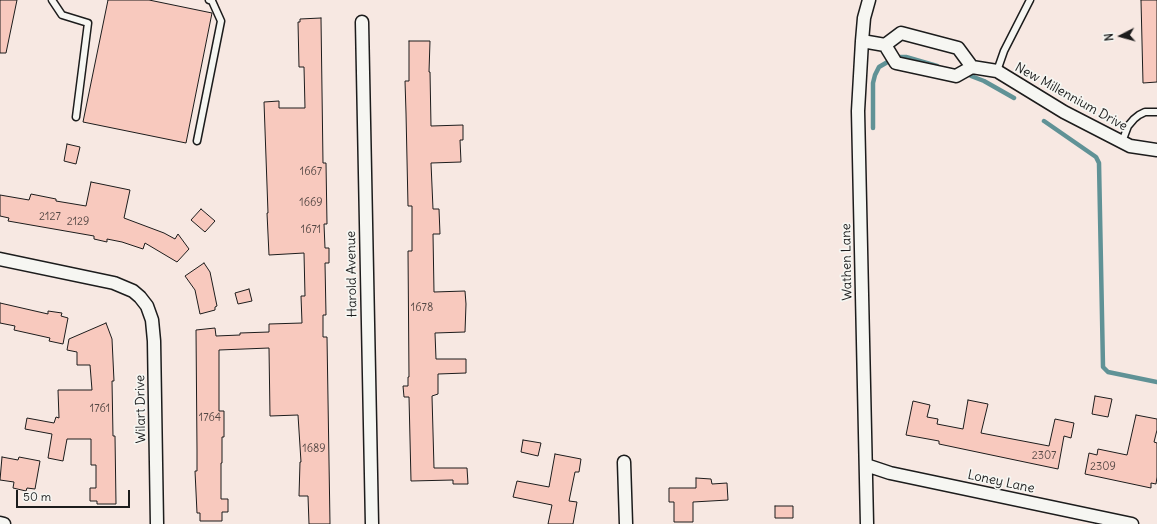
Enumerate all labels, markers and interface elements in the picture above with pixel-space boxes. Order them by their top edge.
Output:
north arrow [1101,16,1141,56]
text: N [1102,33,1116,42]
street label: New Millennium Drive [1012,60,1130,134]
house number: 1667 [300,165,322,179]
house number: 1669 [299,196,323,210]
house number: 2127 [39,210,61,224]
house number: 2129 [67,215,89,229]
house number: 1671 [301,223,321,237]
street label: Wathen Lane [839,223,855,301]
street label: Harold Avenue [343,231,361,317]
house number: 1678 [411,301,433,315]
street label: Wilart Drive [133,375,149,443]
house number: 1761 [90,402,110,416]
house number: 1764 [199,411,221,425]
house number: 1689 [302,442,326,456]
house number: 2307 [1032,449,1056,463]
house number: 2309 [1090,460,1116,474]
street label: Loney Lane [966,467,1036,497]
scale bar [18,482,132,508]
text: 50 m [23,489,51,504]

